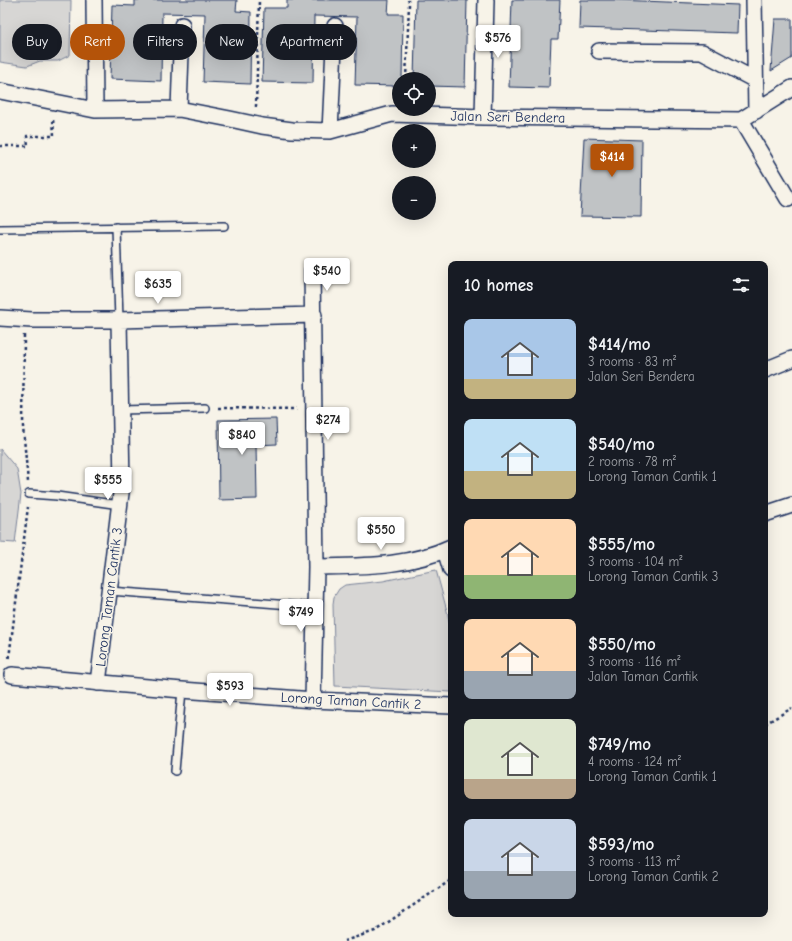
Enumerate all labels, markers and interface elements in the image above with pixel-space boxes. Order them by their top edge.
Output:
chip: Buy [12,24,62,60]
chip: Rent [70,24,125,60]
chip: Filters [133,24,197,60]
chip: New [205,24,258,60]
chip: Apartment [266,24,357,60]
pin: $576 [474,25,522,59]
text: $576 [485,30,511,45]
map controls [392,72,436,220]
button: locate [392,72,436,116]
street label: Jalan Seri Bendera [450,107,566,127]
button: + [392,124,436,168]
pin: $414 [588,144,636,178]
text: $414 [600,149,625,164]
button: − [392,176,436,220]
pin: $540 [303,258,351,292]
text: $540 [313,263,341,278]
pin: $635 [134,271,182,305]
icon: filters [730,274,752,296]
text: $635 [144,276,172,291]
text: 10 homes [464,276,533,295]
icon: home [496,335,544,383]
text: $414/mo [588,335,650,354]
text: 3 rooms · 83 m² [588,354,676,369]
text: Jalan Seri Bendera [588,369,695,384]
pin: $274 [304,407,352,441]
text: $274 [315,412,341,427]
pin: $840 [218,422,266,456]
text: $840 [228,427,256,442]
icon: home [496,435,544,483]
text: $540/mo [588,435,655,454]
text: 2 rooms · 78 m² [588,454,676,469]
pin: $555 [84,467,132,501]
text: Lorong Taman Cantik 1 [588,469,717,484]
text: $555 [94,472,122,487]
pin: $550 [357,517,405,551]
text: $550 [366,522,396,537]
street label: Lorong Taman Cantik 3 [92,526,126,668]
icon: home [496,535,544,583]
text: $555/mo [588,535,655,554]
text: 3 rooms · 104 m² [588,554,682,569]
text: Lorong Taman Cantik 3 [588,569,718,584]
pin: $749 [277,599,325,633]
text: $749 [288,604,314,619]
icon: home [496,635,544,683]
text: $550/mo [588,635,656,654]
text: 3 rooms · 116 m² [588,654,680,669]
text: Jalan Taman Cantik [588,669,698,684]
pin: $593 [206,673,254,707]
text: $593 [216,678,244,693]
street label: Lorong Taman Cantik 2 [280,689,422,713]
icon: home [496,735,544,783]
text: $749/mo [588,735,651,754]
text: 4 rooms · 124 m² [588,754,681,769]
text: Lorong Taman Cantik 1 [588,769,717,784]
icon: home [496,835,544,883]
text: $593/mo [588,835,654,854]
text: 3 rooms · 113 m² [588,854,680,869]
text: Lorong Taman Cantik 2 [588,869,719,884]

